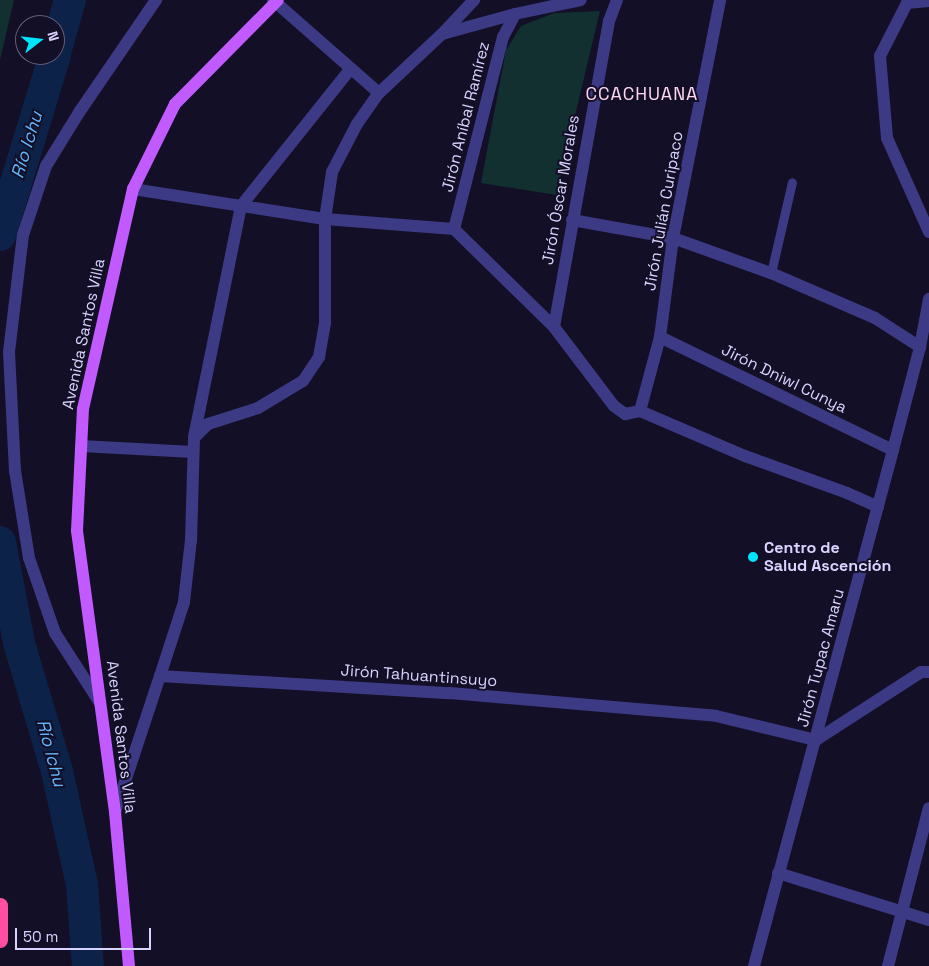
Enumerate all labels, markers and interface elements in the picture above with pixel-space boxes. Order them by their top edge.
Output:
north arrow [15,15,65,65]
text: N [44,29,63,43]
street label: Jirón Aníbal Ramírez [438,40,494,194]
district label: CCACHUANA [584,83,700,105]
water label: Río Ichu [7,109,47,181]
street label: Jirón Óscar Morales [538,114,584,266]
street label: Jirón Julián Curipaco [641,130,687,292]
street label: Avenida Santos Villa [59,257,109,411]
street label: Jirón Dniwl Cunya [718,340,850,418]
place label: Centro de Salud Ascención [764,538,892,576]
marker: Centro de Salud Ascención [746,550,760,564]
street label: Jirón Tupac Amaru [793,587,849,729]
street label: Avenida Santos Villa [102,659,140,815]
street label: Jirón Tahuantinsuyo [340,661,498,691]
water label: Río Ichu [32,717,70,789]
scale bar [18,918,154,950]
text: 50 m [23,927,58,946]

